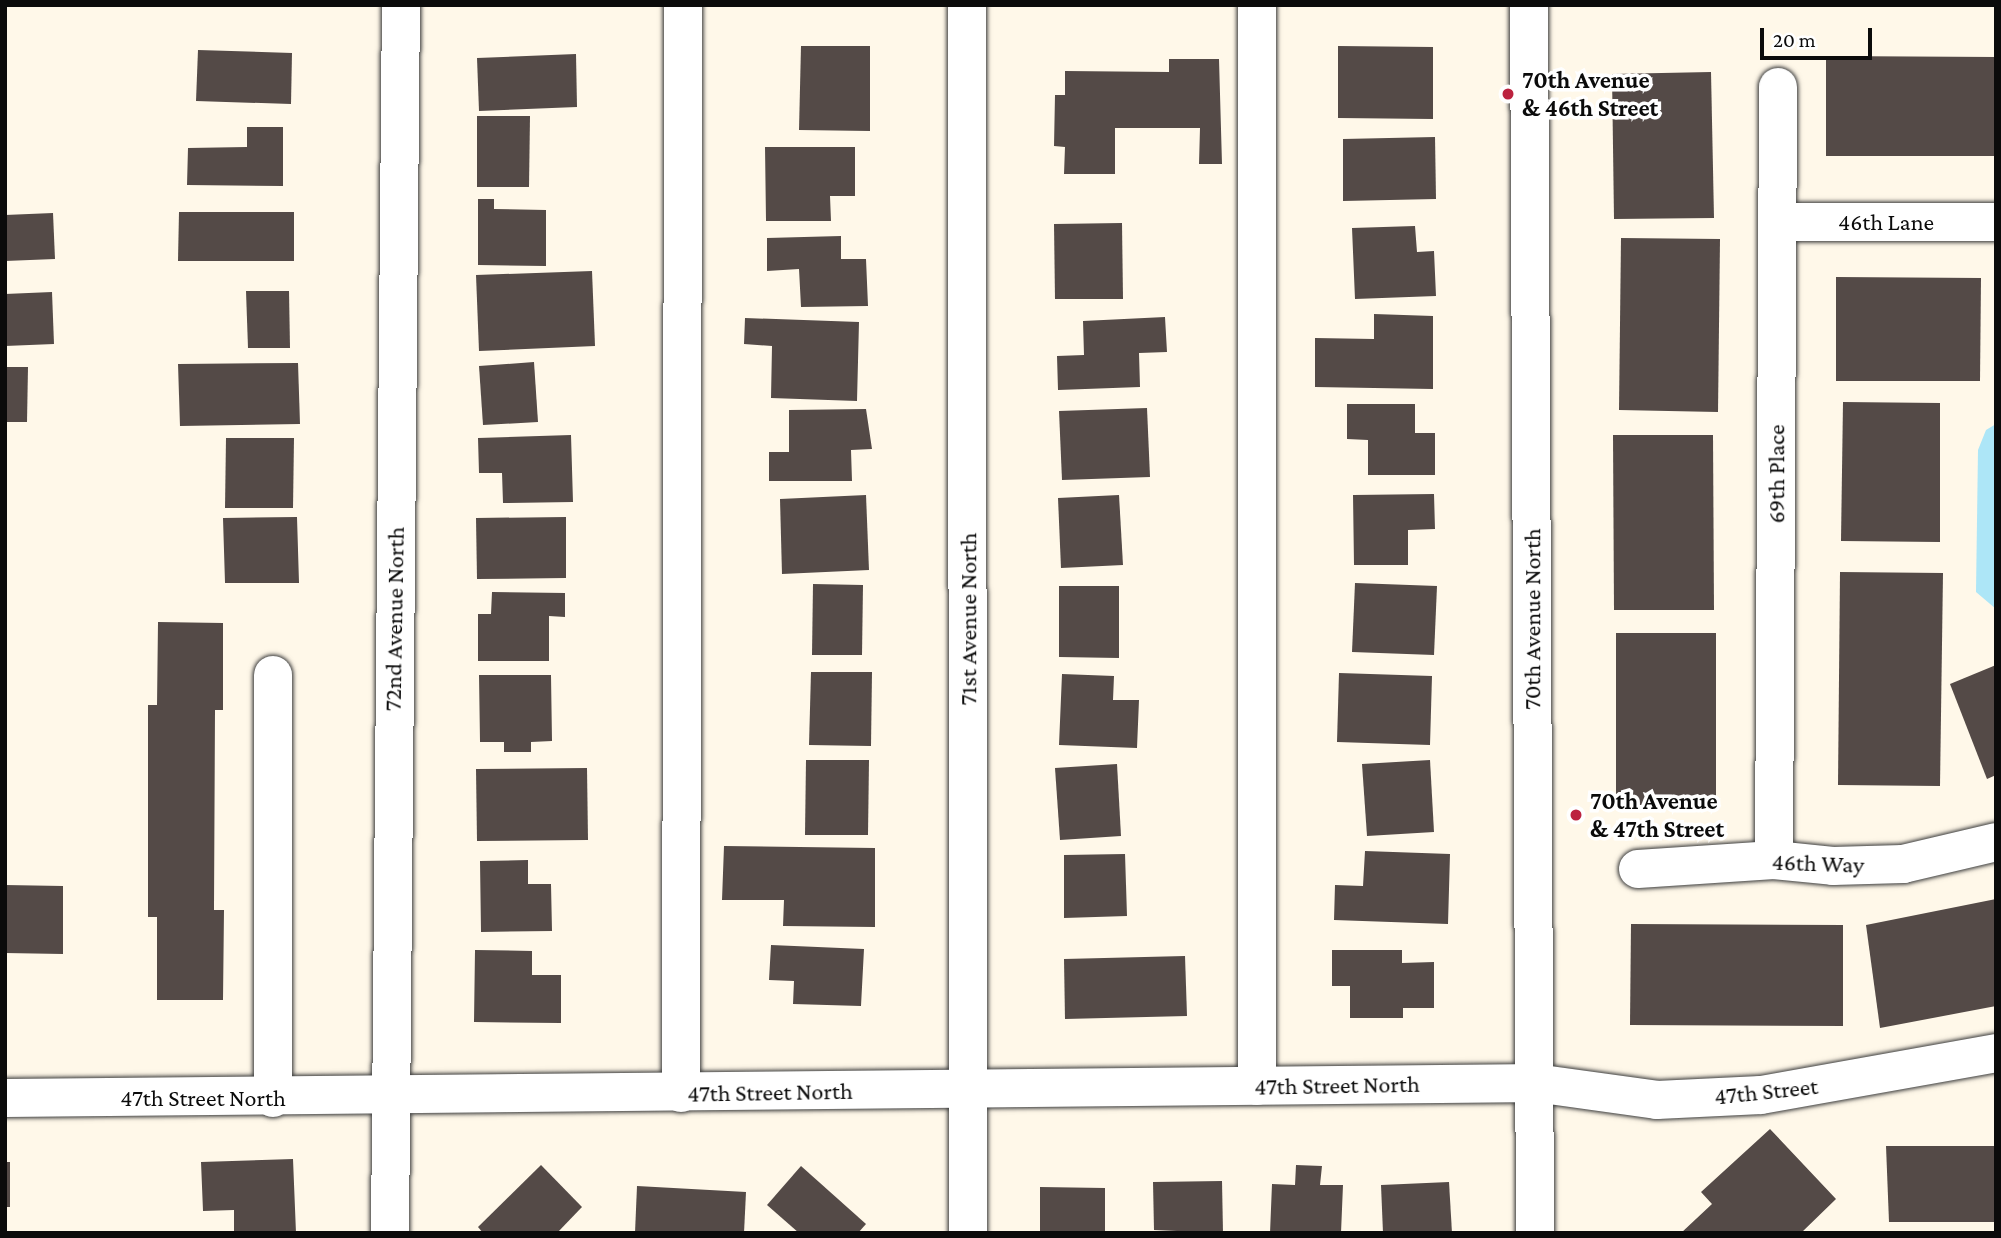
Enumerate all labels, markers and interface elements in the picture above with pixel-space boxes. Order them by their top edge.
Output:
scale bar [1763,14,1875,58]
text: 20 m [1773,28,1816,52]
place label: 70th Avenue & 46th Street [1522,66,1658,122]
marker: 70th Avenue & 46th Street [1500,86,1516,102]
street label: 46th Lane [1838,208,1934,236]
street label: 69th Place [1762,425,1790,523]
street label: 72nd Avenue North [378,526,410,712]
street label: 70th Avenue North [1518,528,1546,710]
street label: 71st Avenue North [954,533,982,705]
place label: 70th Avenue & 47th Street [1590,787,1724,843]
marker: 70th Avenue & 47th Street [1568,807,1584,823]
street label: 46th Way [1771,847,1865,879]
street label: 47th Street North [1254,1069,1420,1101]
street label: 47th Street [1713,1071,1819,1111]
street label: 47th Street North [687,1076,853,1108]
street label: 47th Street North [120,1084,286,1112]

